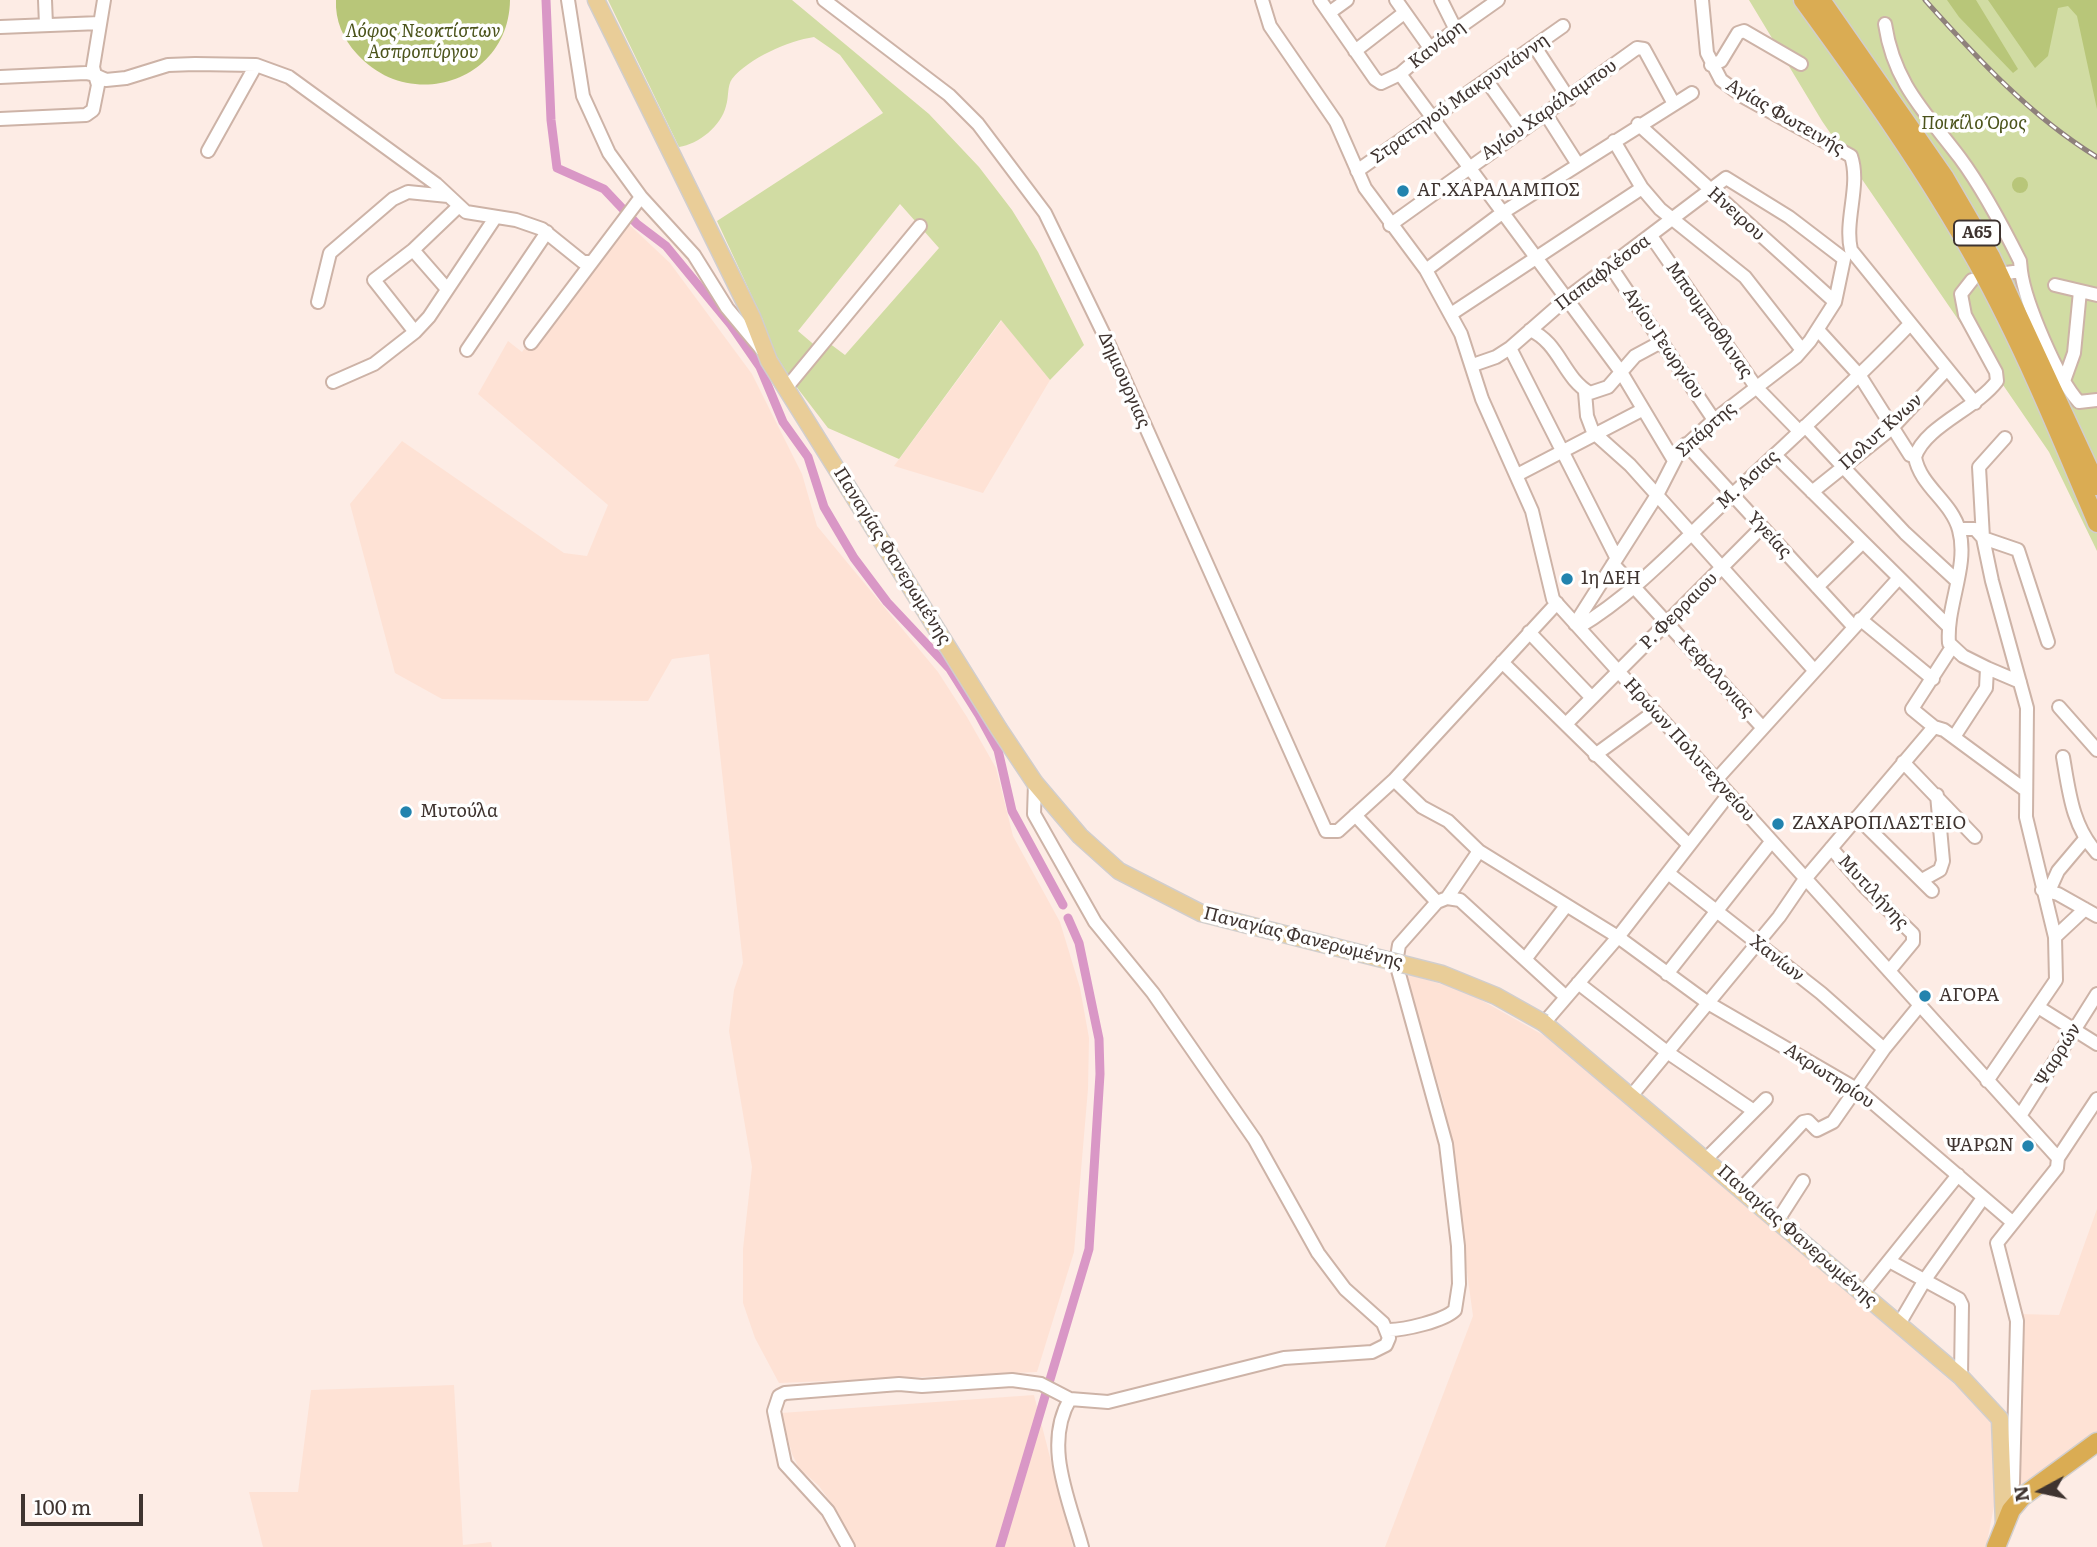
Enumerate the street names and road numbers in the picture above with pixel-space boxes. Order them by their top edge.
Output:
street label: Κανάρη [1405,16,1469,74]
street label: Στρατηγού Μακρυγιάννη [1367,29,1553,169]
street label: Αγίου Χαράλαμπου [1477,55,1621,165]
street label: Αγίας Φωτεινής [1722,74,1848,160]
street label: Ηνειρου [1703,183,1769,245]
road number: Α65 [1954,220,2000,246]
street label: Παπαφλέσσα [1551,230,1655,316]
street label: Μπουμποθλινας [1661,258,1757,382]
street label: Αγίου Γεωργίου [1618,283,1708,403]
street label: Δημιουργιας [1093,329,1155,431]
street label: Πολυτ Κνων [1835,389,1927,475]
street label: Σπάρτης [1672,398,1740,462]
street label: Μ. Ασιας [1713,446,1783,514]
street label: Παναγίας Φανερωμένης [829,463,955,649]
street label: Υγείας [1742,507,1796,563]
street label: Ρ. Φερραιου [1636,568,1722,654]
street label: Κεφαλονιας [1674,631,1758,721]
street label: Ηρώων Πολυτεχνείου [1619,674,1759,826]
street label: Μυτιλήνης [1833,850,1913,934]
street label: Παναγίας Φανερωμένης [1201,903,1405,973]
street label: Χανίων [1746,931,1808,987]
street label: Ψαρρών [2030,1019,2086,1091]
street label: Ακρωτηρίου [1780,1039,1878,1113]
street label: Παναγίας Φανερωμένης [1713,1161,1881,1311]

